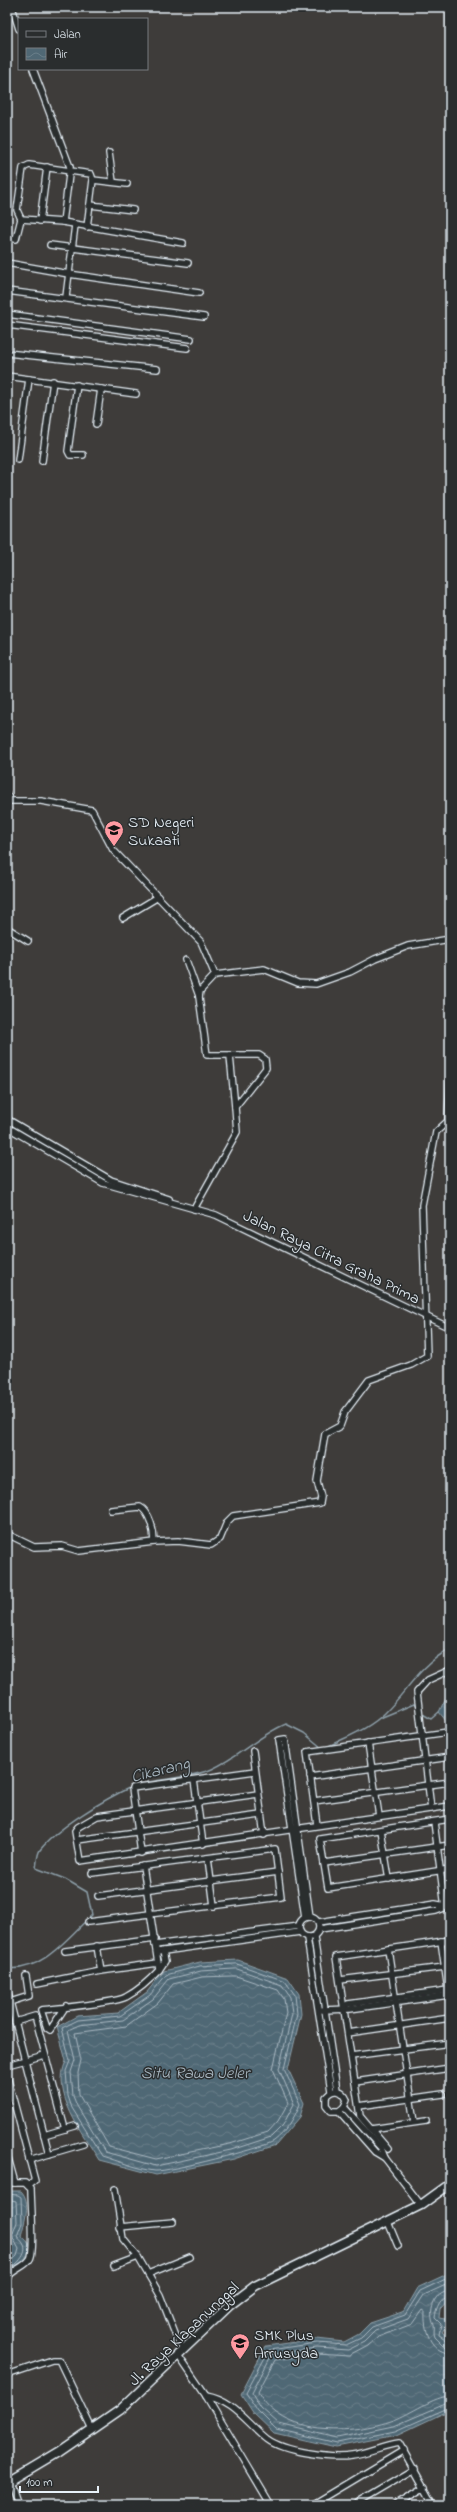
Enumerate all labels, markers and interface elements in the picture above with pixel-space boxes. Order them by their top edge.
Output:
legend [18,18,148,70]
text: Jalan [54,26,81,44]
text: Air [54,46,68,64]
place label: SD Negeri Sukaati [128,811,194,853]
school or university icon: SD Negeri Sukaati [103,819,125,847]
street label: Jalan Raya Citra Graha Prima [238,1204,424,1311]
water label: Cikarang [128,1751,193,1791]
water label: Situ Rawa Jeler [141,2061,252,2086]
street label: Jl. Raya Klapanunggal [124,2276,245,2392]
place label: SMK Plus Arrusyda [254,2324,318,2366]
school or university icon: SMK Plus Arrusyda [229,2332,251,2360]
scale bar [20,2468,98,2494]
text: 100 m [26,2474,53,2492]

